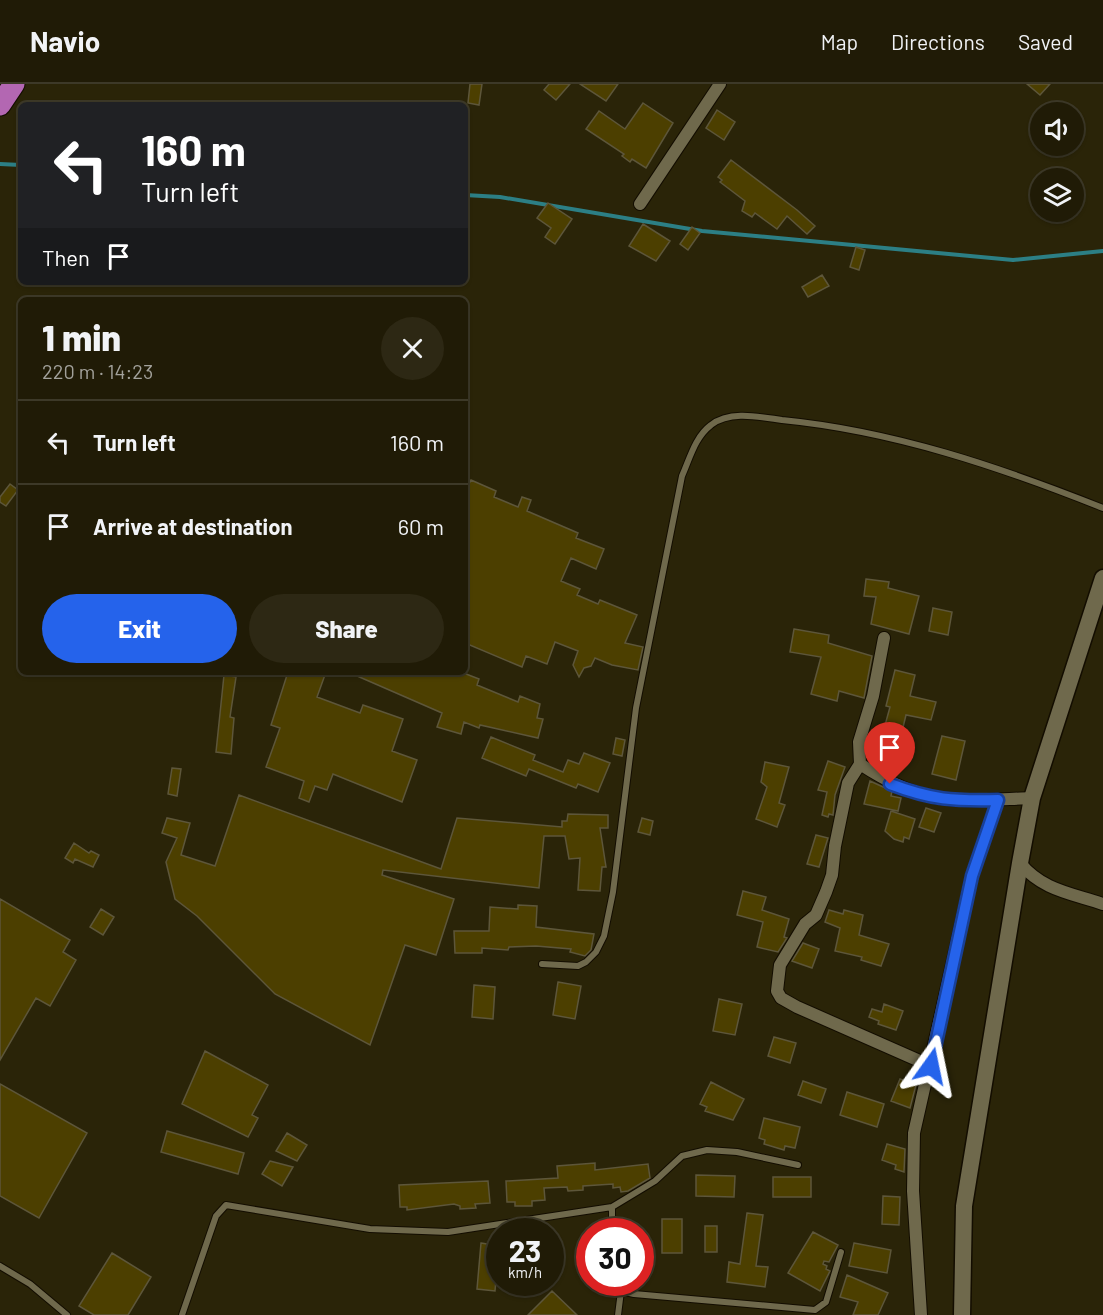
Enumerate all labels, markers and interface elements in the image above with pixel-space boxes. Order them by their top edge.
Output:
text: Navio [30,24,100,58]
text: Map [821,29,858,54]
text: Directions [891,29,985,54]
text: Saved [1018,29,1073,54]
map controls [1030,102,1084,222]
button: sound [1030,102,1084,156]
text: 160 m [141,124,246,174]
icon: left [42,126,120,204]
button: layers [1030,168,1084,222]
text: Turn left [141,175,239,207]
icon: arrive [102,240,135,273]
text: Then [42,244,90,270]
text: 1 min [42,315,121,358]
button: close [381,317,444,380]
text: 220 m · 14:23 [42,359,153,383]
icon: left [42,426,75,459]
text: Turn left [93,429,176,455]
text: 160 m [390,429,444,455]
icon: arrive [42,510,75,543]
text: Arrive at destination [93,513,292,539]
text: 60 m [398,513,444,539]
button: Exit [42,594,237,663]
button: Share [249,594,444,663]
pin [864,722,915,784]
icon: arrive [873,731,906,764]
position arrow [899,1034,963,1098]
speed limit sign: 30 [576,1218,654,1296]
text: 23 [509,1232,541,1268]
text: km/h [508,1263,542,1281]

